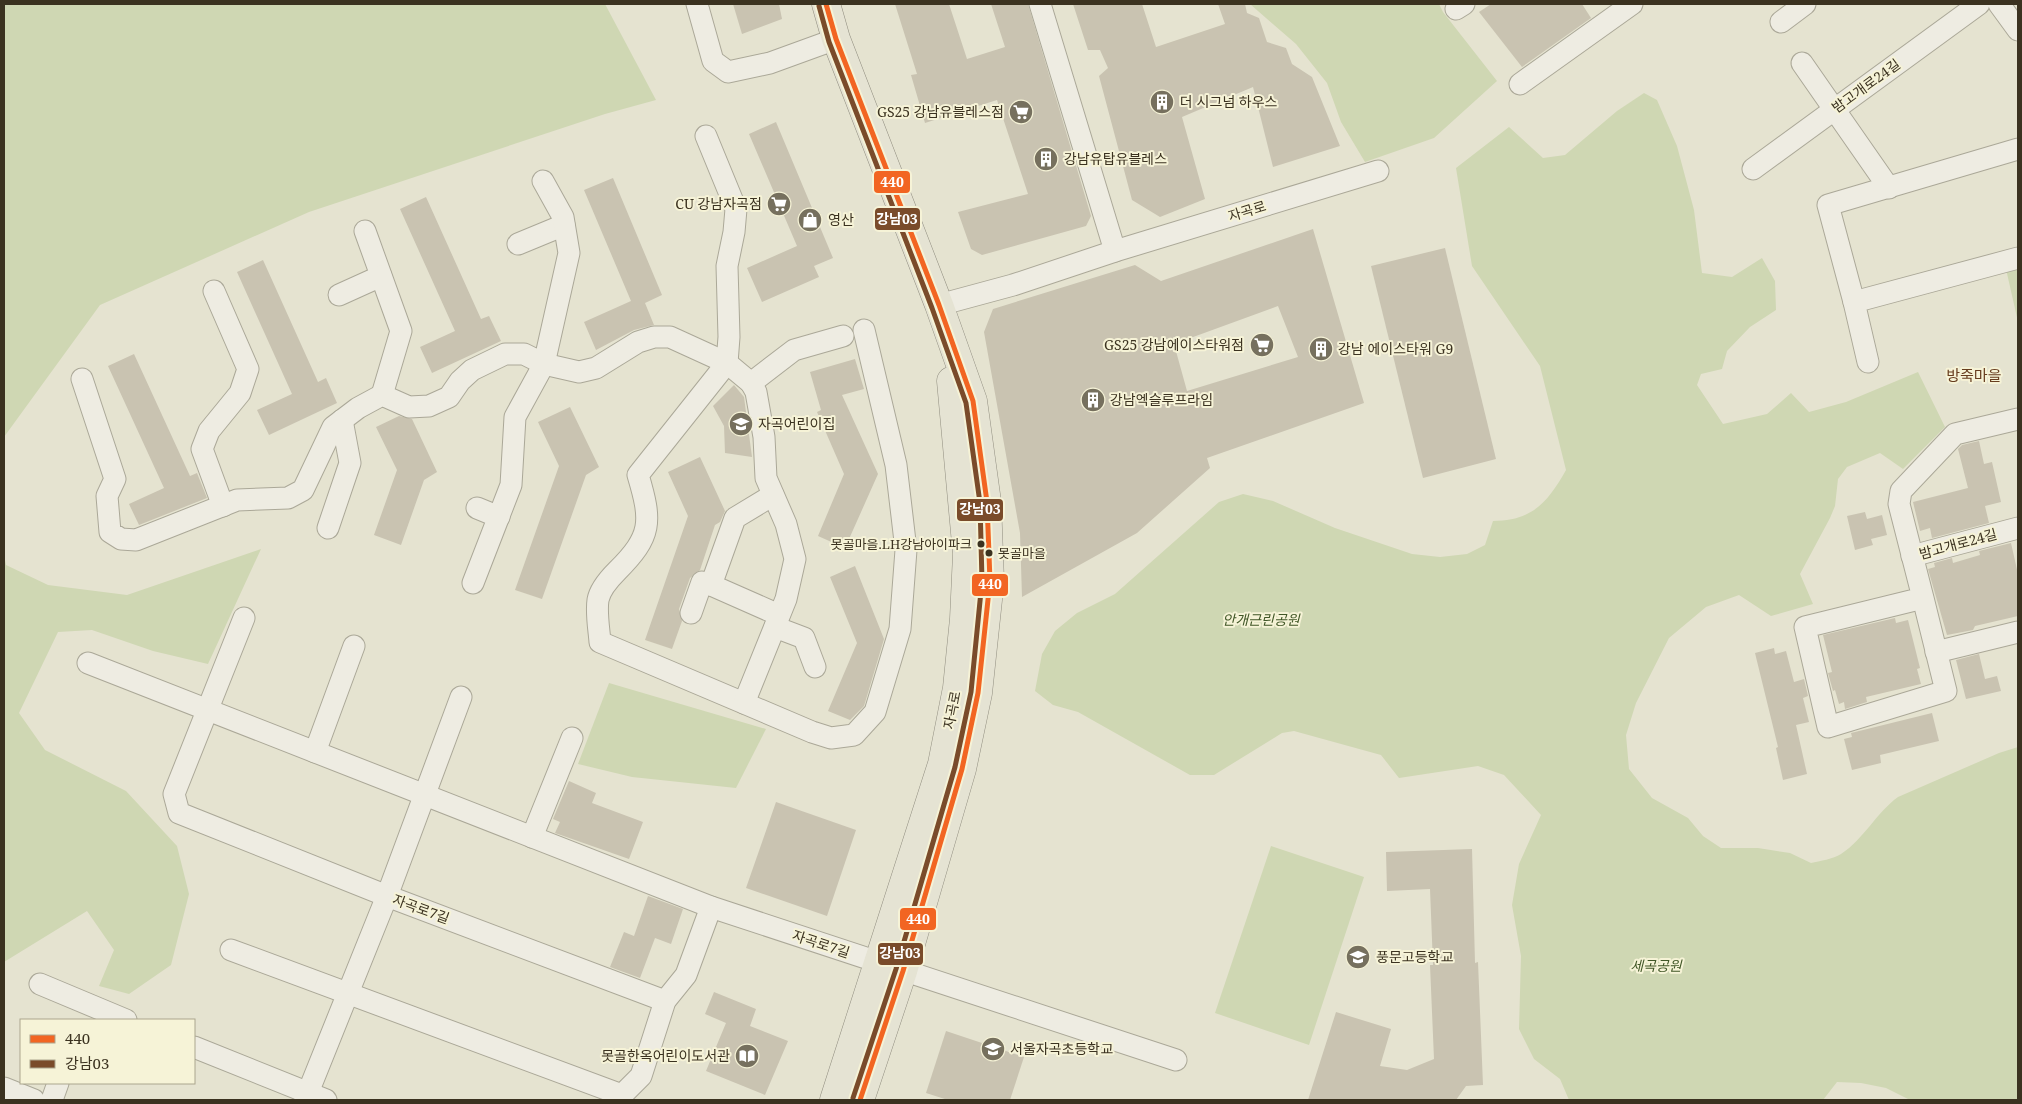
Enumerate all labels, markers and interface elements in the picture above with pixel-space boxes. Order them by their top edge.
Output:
street label: 밤고개로24길 [1828,54,1904,117]
building icon: 더 시그넘 하우스 [1149,89,1175,115]
place label: 더 시그넘 하우스 [1180,92,1278,111]
supermarket icon: GS25 강남유블레스점 [1008,99,1034,125]
place label: GS25 강남유블레스점 [877,102,1004,121]
building icon: 강남유탑유블레스 [1033,146,1059,172]
place label: 강남유탑유블레스 [1064,149,1167,168]
line badge: 440 [873,170,911,194]
text: 440 [880,172,904,191]
supermarket icon: CU 강남자곡점 [766,191,792,217]
place label: CU 강남자곡점 [675,194,762,213]
street label: 자곡로 [1226,196,1268,225]
shop icon: 영산 [797,207,823,233]
line badge: 강남03 [874,207,921,231]
text: 강남03 [876,209,918,228]
place label: 영산 [828,210,854,229]
supermarket icon: GS25 강남에이스타워점 [1249,332,1275,358]
place label: GS25 강남에이스타워점 [1104,335,1244,354]
building icon: 강남 에이스타워 G9 [1308,336,1334,362]
place label: 강남 에이스타워 G9 [1338,339,1453,358]
district label: 방죽마을 [1946,365,2002,385]
building icon: 강남엑슬루프라임 [1080,387,1106,413]
place label: 강남엑슬루프라임 [1110,390,1213,409]
school or university icon: 자곡어린이집 [728,411,754,437]
place label: 자곡어린이집 [758,414,835,433]
line badge: 강남03 [956,498,1004,522]
text: 강남03 [959,499,1001,518]
street label: 밤고개로24길 [1917,524,1999,563]
place label: 못골마을.LH강남아이파크 [831,535,972,553]
marker: 못골마을.LH강남아이파크 [976,539,986,549]
place label: 못골마을 [998,544,1046,562]
marker: 못골마을 [984,548,994,558]
line badge: 440 [971,573,1009,597]
text: 440 [978,574,1002,593]
park label: 안개근린공원 [1222,610,1301,629]
street label: 자곡로 [938,689,965,731]
street label: 자곡로7길 [390,889,452,928]
line badge: 440 [899,907,937,931]
text: 440 [906,909,930,928]
street label: 자곡로7길 [790,925,852,962]
line badge: 강남03 [877,942,924,966]
text: 강남03 [879,943,921,962]
school or university icon: 풍문고등학교 [1345,944,1371,970]
place label: 풍문고등학교 [1376,947,1453,966]
park label: 세곡공원 [1630,956,1683,975]
legend [20,1019,195,1084]
text: 440 [65,1028,90,1048]
school or university icon: 서울자곡초등학교 [980,1036,1006,1062]
place label: 서울자곡초등학교 [1010,1039,1113,1058]
library icon: 못골한옥어린이도서관 [734,1043,760,1069]
place label: 못골한옥어린이도서관 [601,1046,730,1065]
text: 강남03 [65,1053,109,1073]

